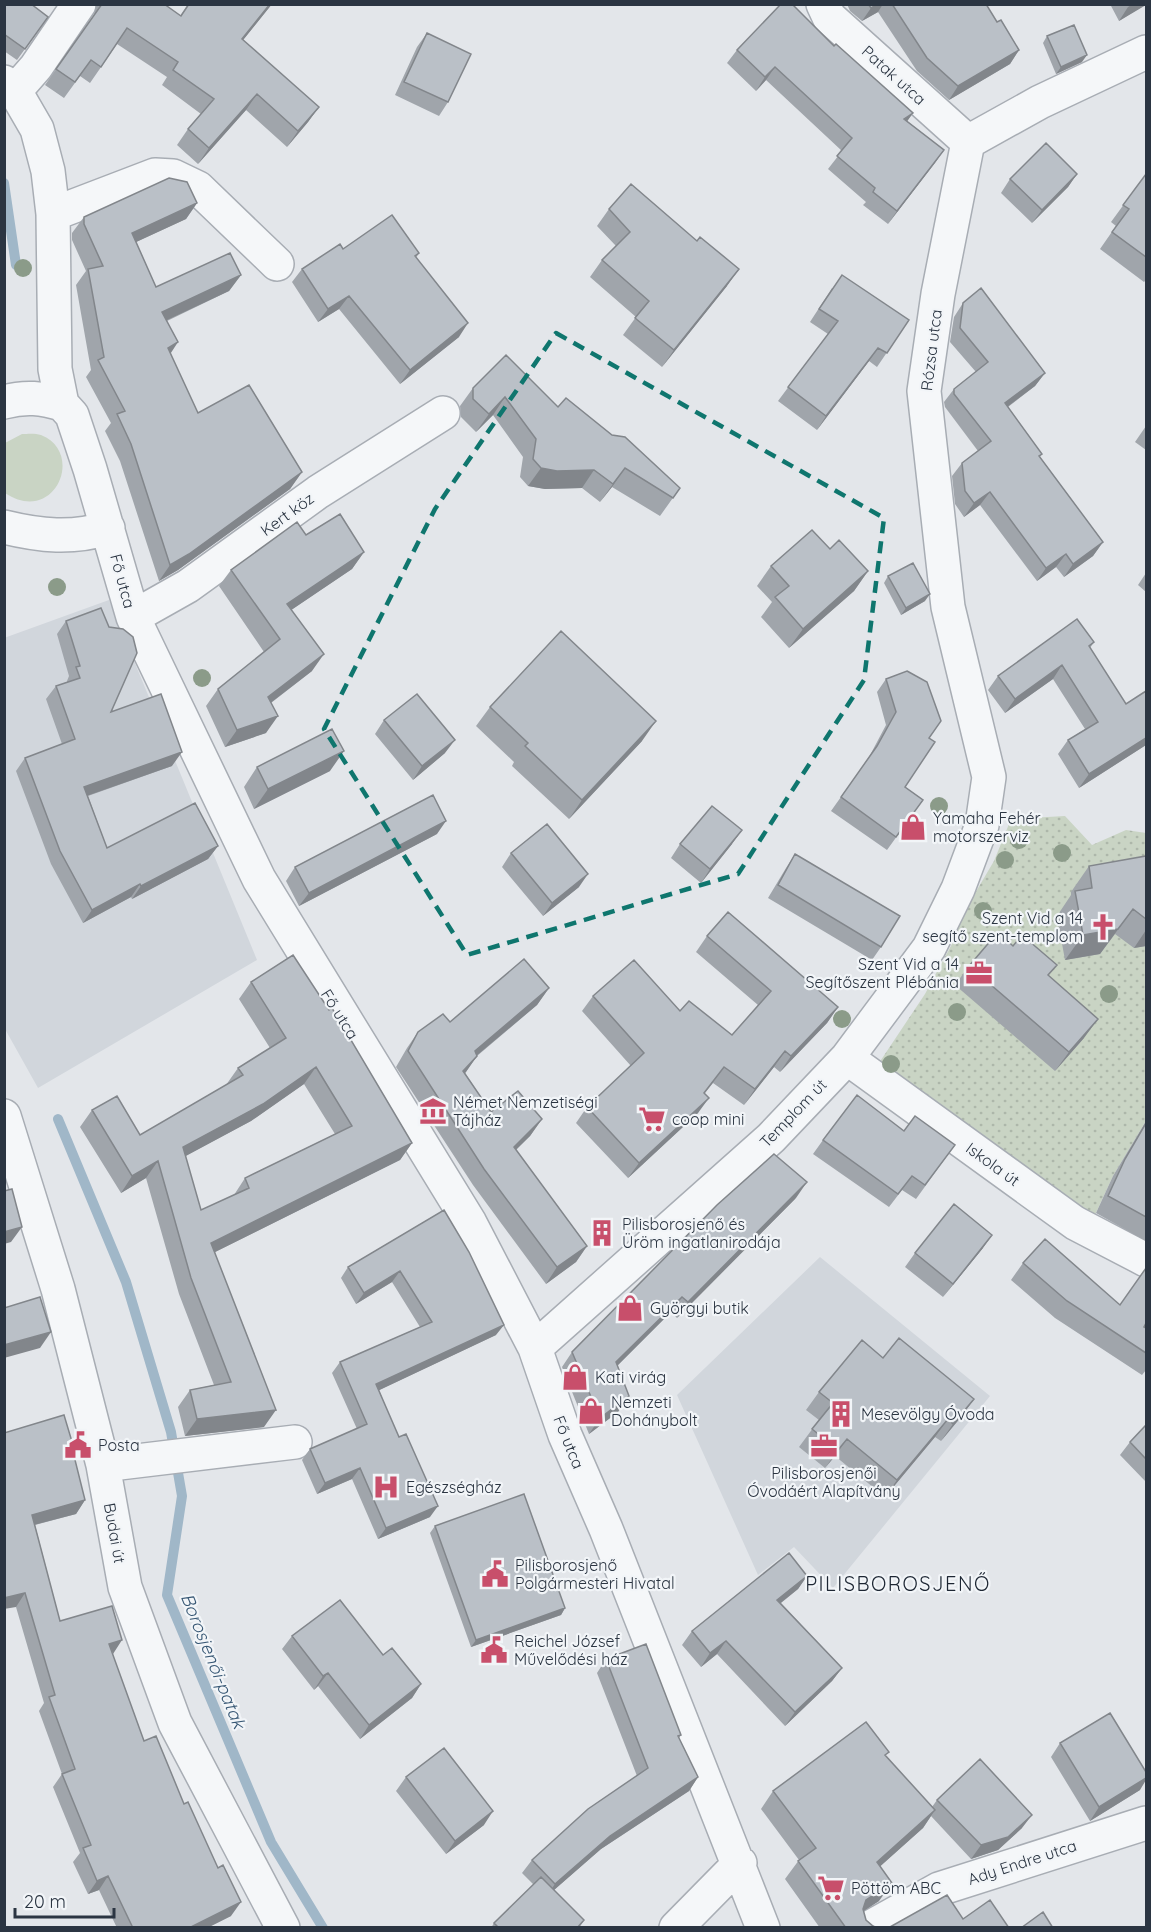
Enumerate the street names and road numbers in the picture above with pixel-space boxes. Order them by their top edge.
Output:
street label: Patak utca [858,41,930,109]
street label: Rózsa utca [916,308,946,392]
street label: Kert köz [256,488,318,540]
street label: Fő utca [106,552,140,610]
street label: Fő utca [317,985,363,1043]
street label: Templom út [755,1074,831,1152]
street label: Iskola út [962,1138,1024,1190]
street label: Fő utca [549,1413,589,1471]
street label: Budai út [100,1501,130,1565]
street label: Ady Endre utca [965,1835,1079,1889]

